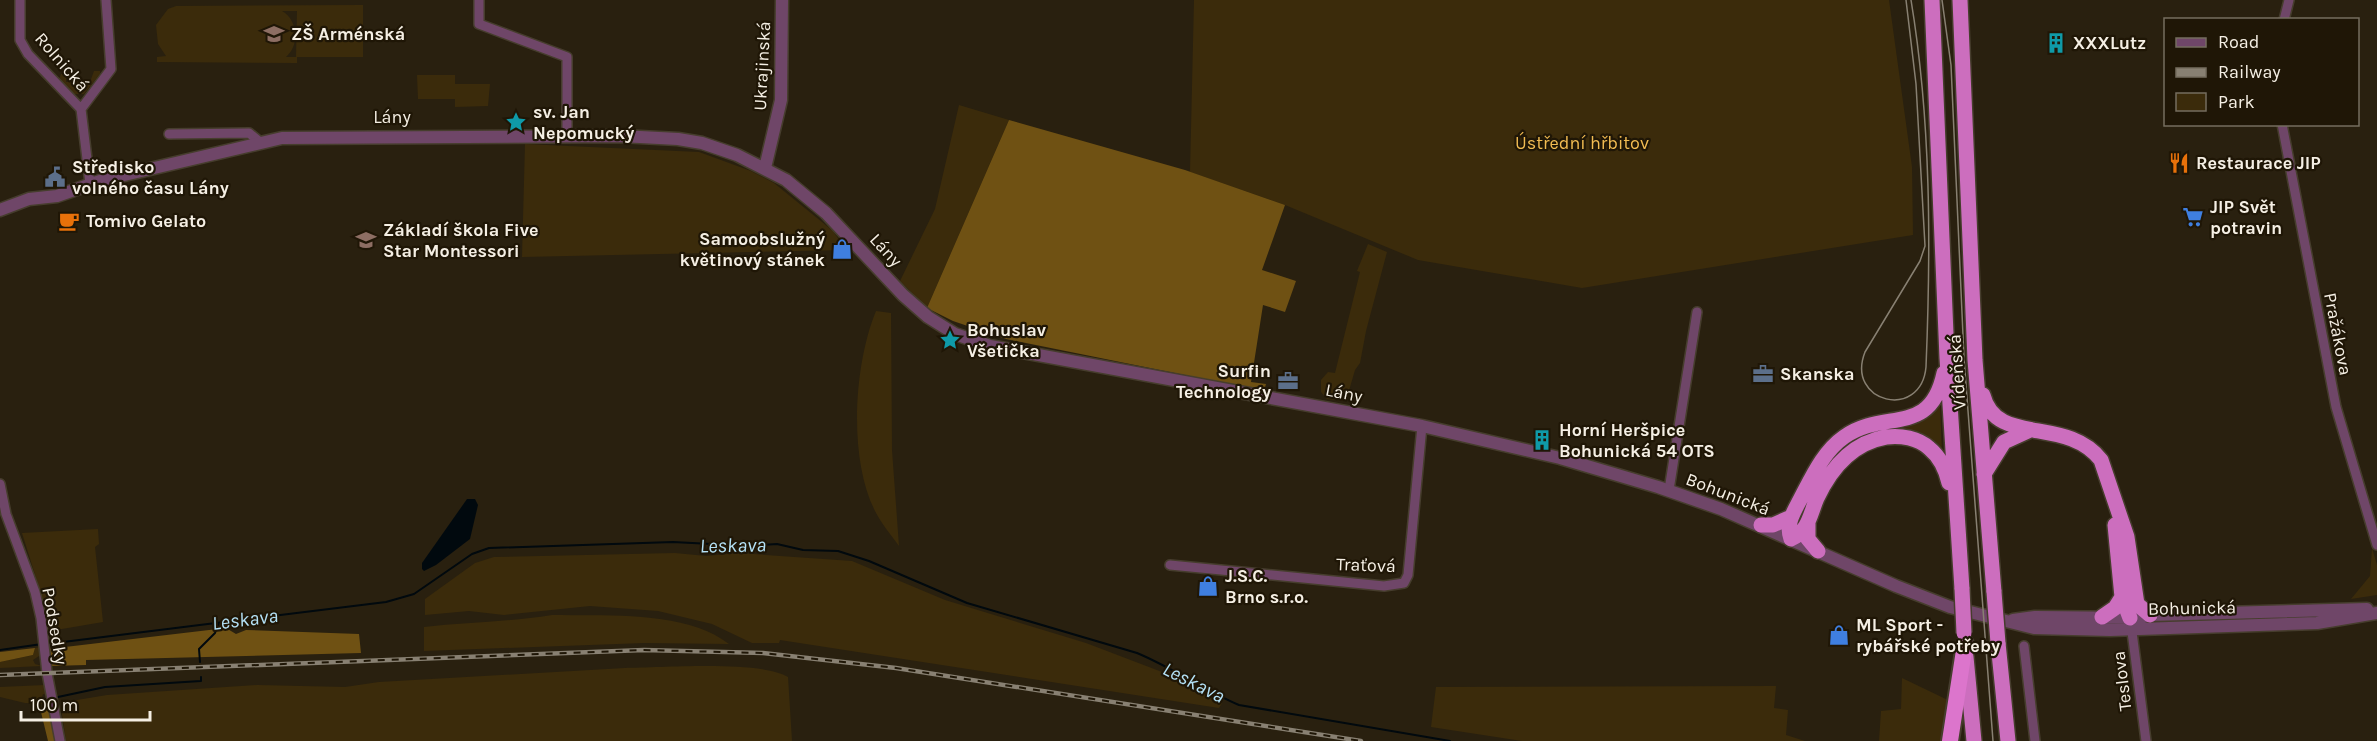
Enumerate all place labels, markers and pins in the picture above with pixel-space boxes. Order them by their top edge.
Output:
school or university icon: ZŠ Arménská [262,22,286,46]
place label: ZŠ Arménská [291,23,405,45]
building icon: XXXLutz [2044,31,2068,55]
place label: XXXLutz [2073,32,2146,54]
place label: sv. Jan Nepomucký [533,101,634,144]
place icon: sv. Jan Nepomucký [504,110,528,134]
restaurant icon: Restaurace JIP [2167,151,2191,175]
place label: Restaurace JIP [2196,152,2321,174]
place label: Středisko volného času Lány [72,156,229,199]
public building icon: Středisko volného času Lány [43,165,67,189]
place label: JIP Svět potravin [2210,196,2282,239]
supermarket icon: JIP Svět potravin [2181,205,2205,229]
cafe icon: Tomivo Gelato [57,209,81,233]
place label: Tomivo Gelato [86,210,206,232]
place label: Základí škola Five Star Montessori [383,219,539,262]
school or university icon: Základí škola Five Star Montessori [354,228,378,252]
place label: Samoobslužný květinový stánek [680,228,825,271]
shop icon: Samoobslužný květinový stánek [830,237,854,261]
place label: Bohuslav Všetička [967,319,1047,362]
place icon: Bohuslav Všetička [938,328,962,352]
place label: Surfin Technology [1176,360,1271,403]
office icon: Skanska [1751,362,1775,386]
place label: Skanska [1780,363,1855,385]
office icon: Surfin Technology [1276,369,1300,393]
place label: Horní Heršpice Bohunická 54 OTS [1559,419,1715,462]
building icon: Horní Heršpice Bohunická 54 OTS [1530,428,1554,452]
place label: J.S.C. Brno s.r.o. [1225,565,1308,608]
shop icon: J.S.C. Brno s.r.o. [1196,574,1220,598]
place label: ML Sport - rybářské potřeby [1856,614,2000,657]
shop icon: ML Sport - rybářské potřeby [1827,623,1851,647]

